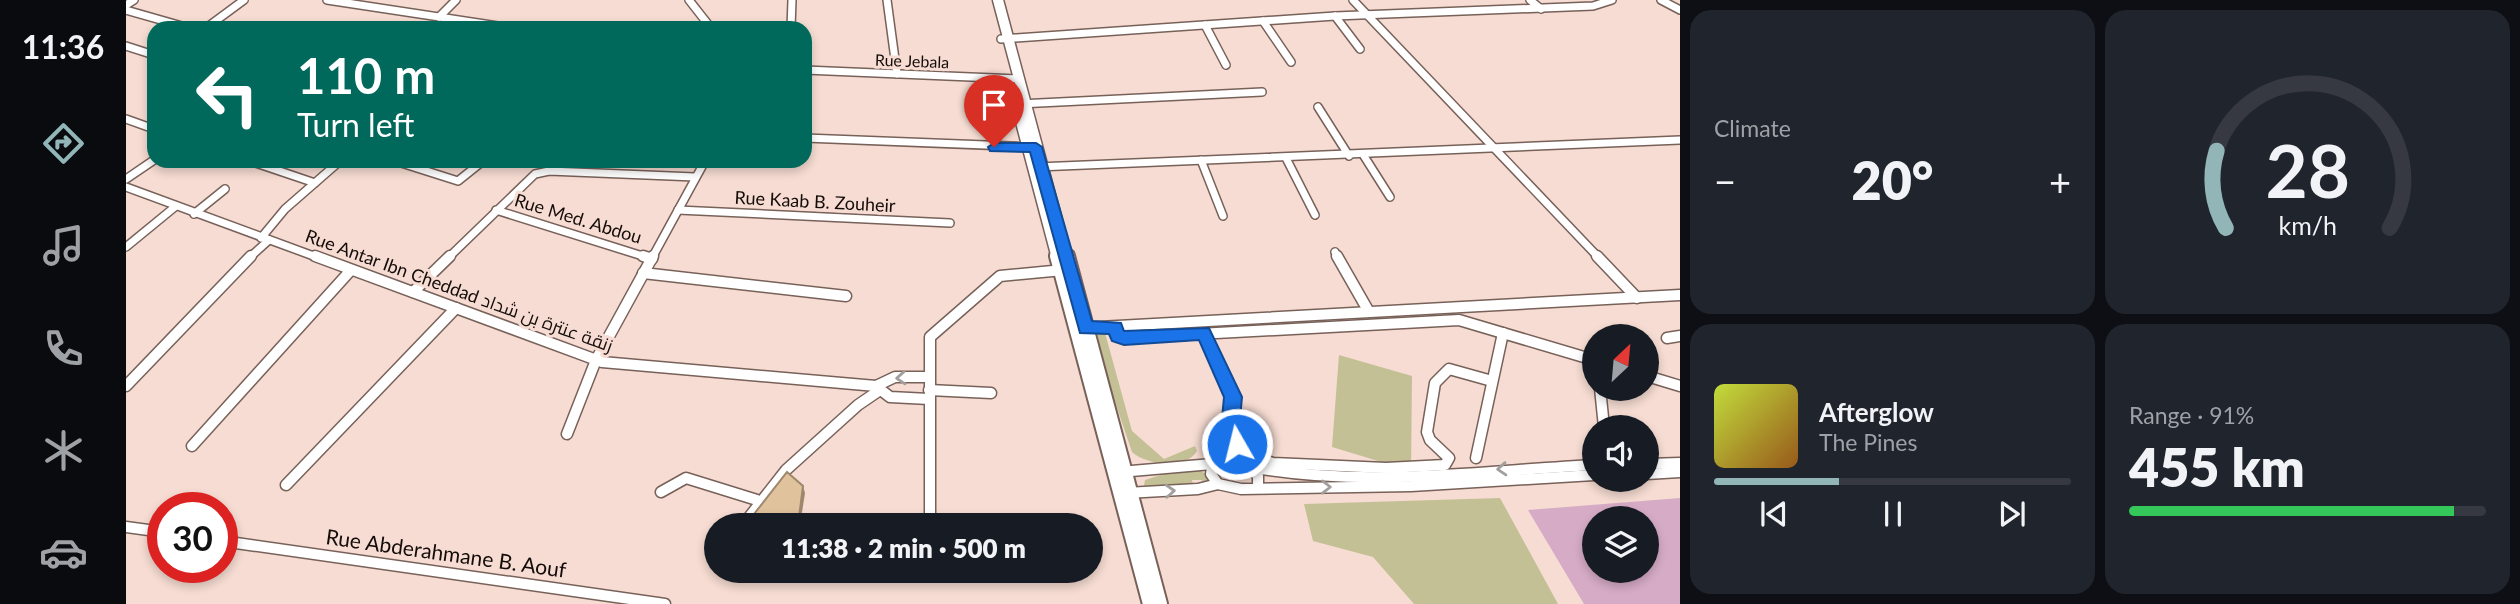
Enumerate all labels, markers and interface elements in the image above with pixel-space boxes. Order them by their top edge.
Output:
text: 11:36 [22,27,104,66]
text: 110 m [297,46,435,104]
icon: left [182,49,273,140]
street label: Rue Jebala [875,50,949,71]
pin [964,75,1024,147]
icon: arrive [975,86,1013,124]
text: Turn left [297,105,414,144]
text: Climate [1714,114,1791,142]
icon: directions [39,119,88,168]
text: 28 [2265,126,2350,214]
text: 20° [1852,149,1933,211]
text: − [1714,158,1736,204]
text: + [2049,158,2071,204]
street label: Rue Kaab B. Zouheir [734,186,896,216]
street label: Rue Med. Abdou [512,188,645,248]
text: km/h [2278,210,2337,240]
icon: music [39,221,88,270]
street label: Rue Antar Ibn Cheddad زنقة عنترة بن شداد [302,224,616,357]
icon: phone [39,324,88,373]
north arrow [1582,324,1659,401]
map controls [1582,324,1659,583]
one-way arrow [895,370,906,385]
text: Afterglow [1819,396,1934,428]
text: Range · 91% [2129,401,2254,429]
position arrow [1200,407,1274,481]
button: sound [1582,415,1659,492]
icon: climate [39,426,88,475]
text: The Pines [1819,428,1917,456]
text: 455 km [2129,436,2305,498]
one-way arrow [1496,461,1507,476]
one-way arrow [1321,479,1332,495]
one-way arrow [1164,484,1175,499]
speed limit sign: 30 [147,492,238,583]
icon: previous [1755,495,1793,533]
icon: pause [1874,495,1912,533]
icon: next [1993,495,2031,533]
button: layers [1582,506,1659,583]
street label: Rue Abderahmane B. Aouf [324,523,569,582]
icon: car [39,528,88,577]
text: 11:38 · 2 min · 500 m [781,532,1026,564]

